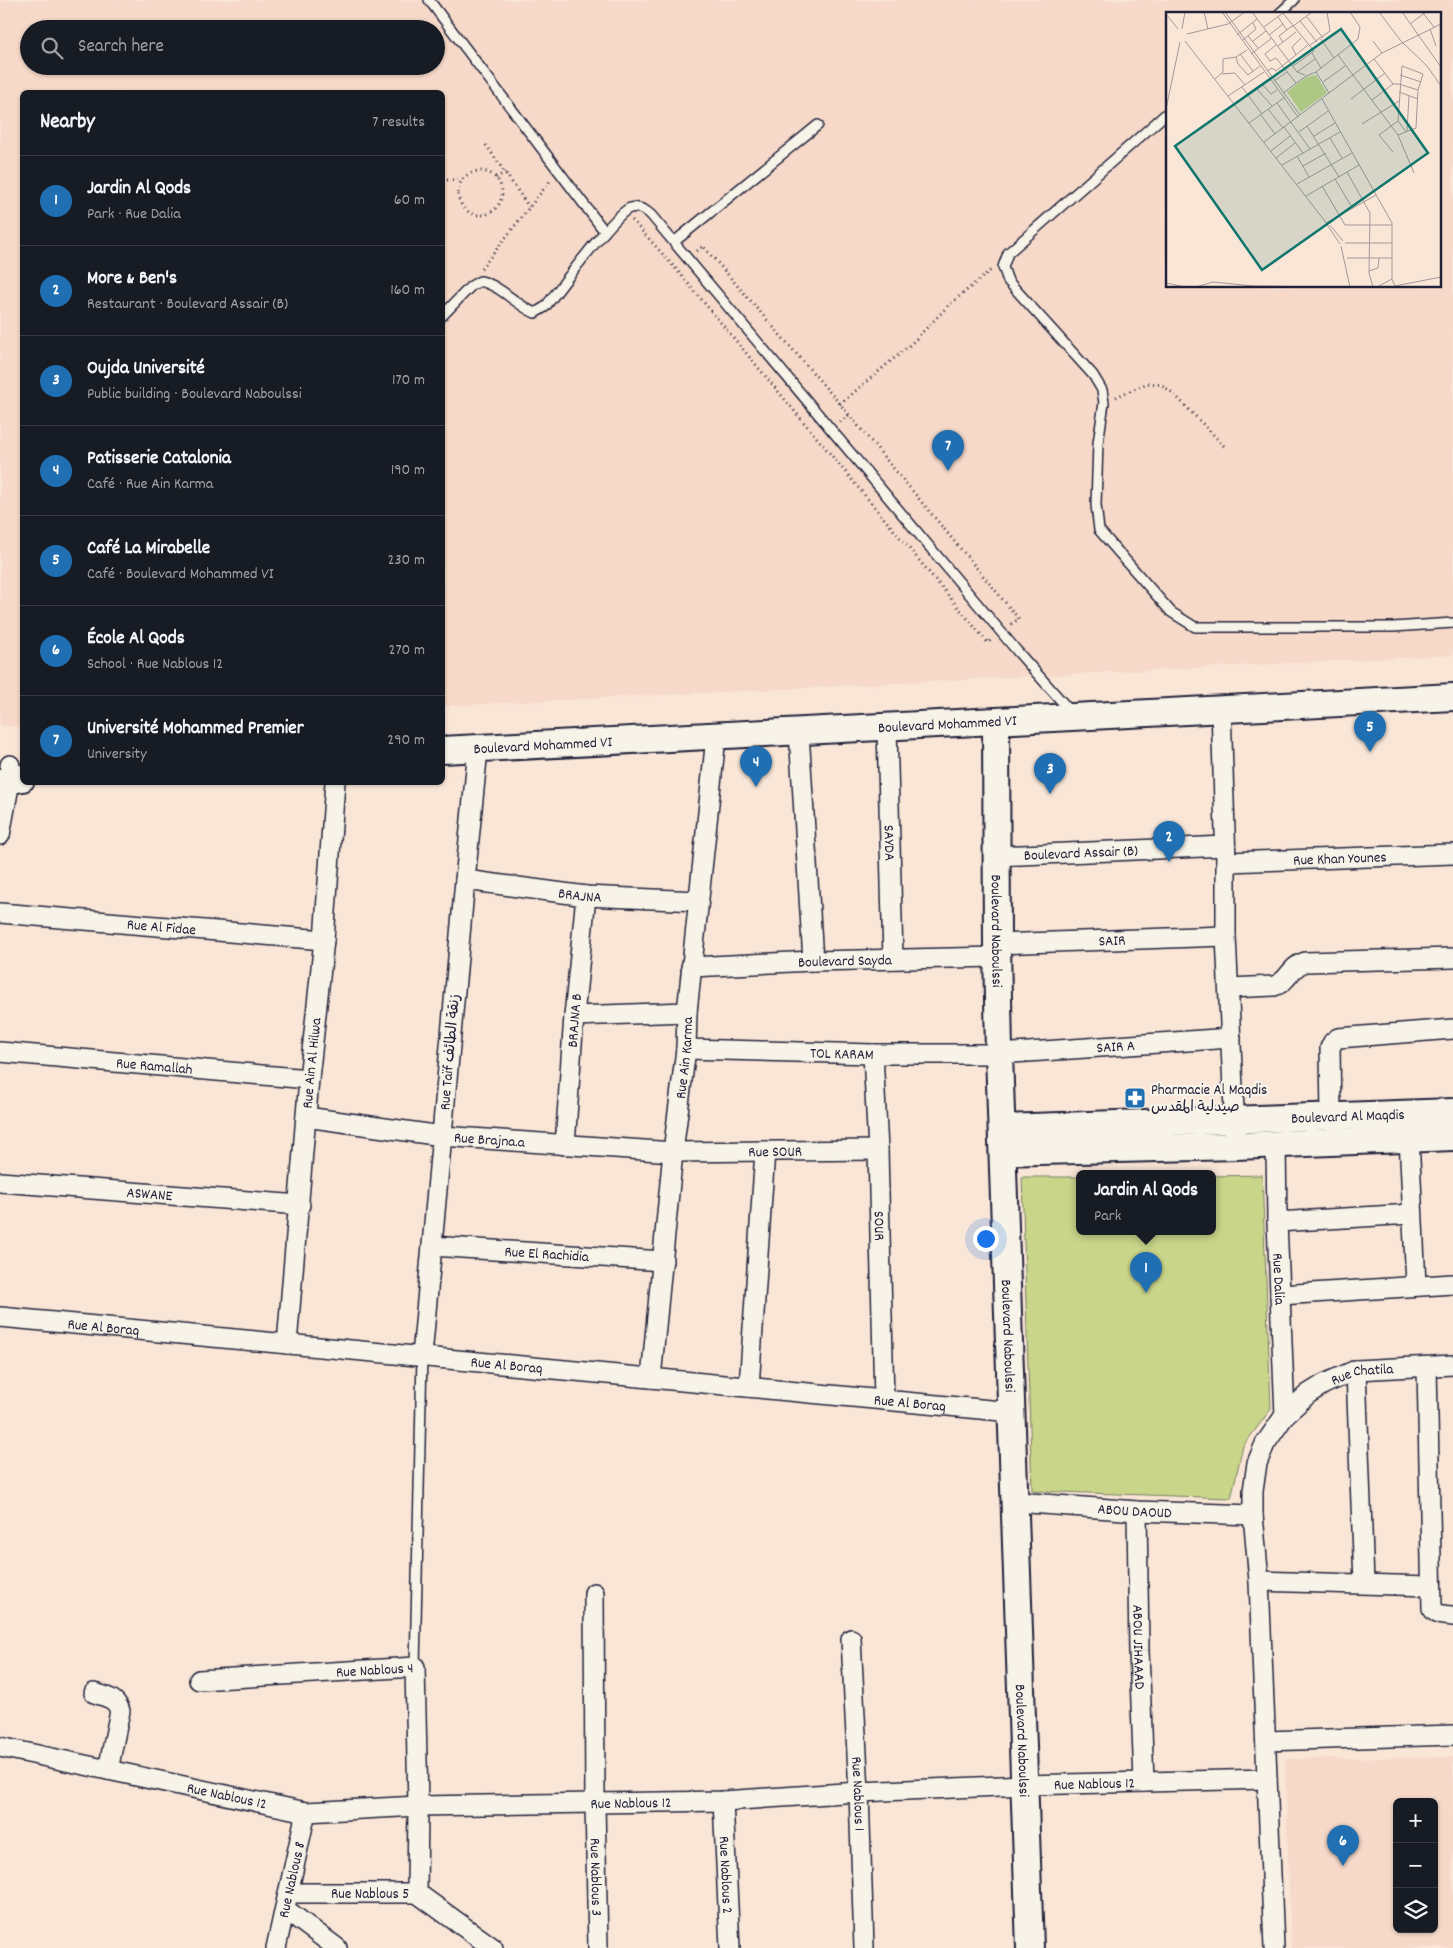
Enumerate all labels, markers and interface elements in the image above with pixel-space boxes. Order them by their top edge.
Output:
inset map [1166,12,1440,288]
search box [20,20,445,75]
icon: search [38,34,66,62]
text: Search here [78,34,164,61]
text: Nearby [40,108,95,138]
text: 7 results [372,111,425,134]
text: Jardin Al Qods [87,176,191,203]
text: 1 [54,189,58,212]
text: 60 m [394,189,425,212]
text: Park · Rue Dalia [87,203,181,226]
text: More & Ben's [87,266,177,293]
text: 2 [53,279,60,302]
text: 160 m [390,279,425,302]
text: Restaurant · Boulevard Assair (B) [87,293,288,316]
text: Oujda Université [87,356,205,383]
text: 3 [52,369,60,392]
text: 170 m [392,369,425,392]
text: Public building · Boulevard Naboulssi [87,383,302,406]
pin: 7 [932,430,964,471]
text: Patisserie Catalonia [87,446,231,473]
text: 4 [53,459,59,482]
text: 190 m [391,459,425,482]
text: Café · Rue Ain Karma [87,473,213,496]
text: Café La Mirabelle [87,536,210,563]
text: 5 [52,549,60,572]
text: 230 m [388,549,425,572]
text: Café · Boulevard Mohammed VI [87,563,274,586]
text: École Al Qods [87,626,185,653]
text: 6 [52,639,60,662]
text: 270 m [389,639,425,662]
text: School · Rue Nablous 12 [87,653,223,676]
street label: Boulevard Mohammed VI [878,711,1018,740]
pin: 5 [1354,711,1386,752]
text: Université Mohammed Premier [87,716,304,743]
text: 7 [53,729,59,752]
text: 290 m [387,729,425,752]
street label: Boulevard Mohammed VI [473,732,613,761]
text: University [87,743,147,766]
pin: 4 [740,746,772,787]
pin: 3 [1034,753,1066,794]
pin: 2 [1153,821,1185,862]
street label: SAYDA [877,825,899,861]
street label: Boulevard Assair (B) [1024,841,1139,868]
street label: Rue Khan Younes [1293,847,1387,873]
street label: Boulevard Naboulssi [984,874,1007,988]
street label: BRAJNA [557,883,602,910]
street label: Rue Al Fidae [126,915,197,942]
street label: SAIR [1098,931,1126,953]
street label: Boulevard Sayda [798,950,893,975]
street label: BRAJNA B [563,992,589,1048]
street label: Rue Taïf زنقة الطائف [435,993,467,1111]
street label: Rue Ain Al Hilwa [298,1016,329,1109]
street label: Rue Ain Karma [671,1016,700,1100]
street label: SAIR A [1096,1036,1136,1060]
street label: TOL KARAM [810,1043,874,1067]
street label: Rue Ramallah [115,1053,193,1082]
place label: Pharmacie Al Maqdis صيدلية المقدس [1151,1080,1267,1119]
pharmacy icon: Pharmacie Al Maqdis صيدلية المقدس [1123,1086,1147,1110]
street label: Boulevard Al Maqdis [1291,1105,1405,1131]
street label: Rue Brajna.a [453,1128,527,1155]
street label: Rue SOUR [748,1142,802,1164]
popup [1076,1170,1216,1235]
text: Jardin Al Qods [1094,1178,1198,1205]
street label: ASWANE [126,1183,173,1208]
text: Park [1094,1205,1121,1228]
street label: SOUR [866,1211,889,1241]
your location [973,1226,999,1252]
street label: Rue El Rachidia [504,1242,590,1269]
pin: 1 [1130,1252,1162,1293]
street label: Rue Dalia [1265,1253,1289,1306]
street label: Boulevard Naboulssi [994,1279,1020,1393]
street label: Rue Al Boraq [66,1314,140,1343]
street label: Rue Al Boraq [470,1352,544,1381]
street label: Rue Chatila [1328,1359,1395,1393]
street label: Rue Al Boraq [873,1390,947,1419]
street label: ABOU DAOUD [1097,1499,1172,1525]
street label: ABOU JIHAAAD [1125,1604,1149,1690]
street label: Rue Nablous 4 [335,1658,414,1685]
street label: Boulevard Naboulssi [1008,1684,1034,1798]
street label: Rue Nablous 1 [844,1756,869,1831]
street label: Rue Nablous 12 [1054,1773,1135,1797]
street label: Rue Nablous 12 [185,1778,268,1816]
street label: Rue Nablous 12 [590,1793,672,1816]
map controls [1393,1798,1438,1933]
button: + [1393,1798,1438,1843]
pin: 6 [1327,1825,1359,1866]
street label: Rue Nablous 2 [712,1836,737,1914]
street label: Rue Nablous 3 [583,1838,606,1916]
street label: Rue Nablous 8 [274,1840,312,1920]
button: − [1393,1843,1438,1888]
street label: Rue Nablous 5 [331,1884,409,1906]
button: layers [1393,1888,1438,1933]

